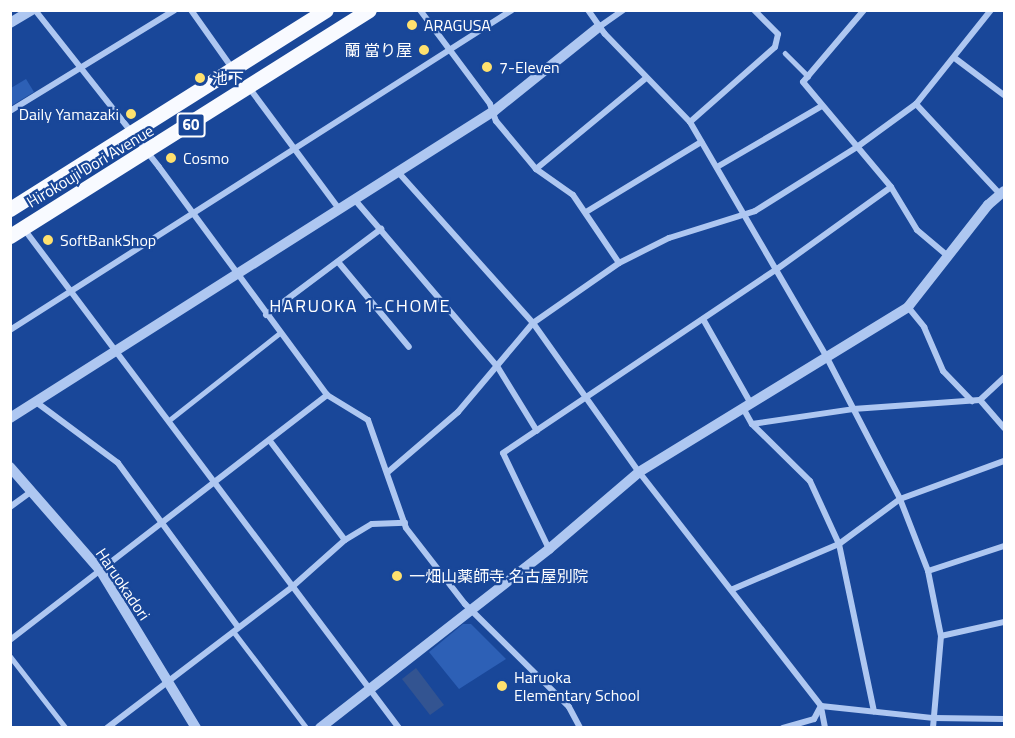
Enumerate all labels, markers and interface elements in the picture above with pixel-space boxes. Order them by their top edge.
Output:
place label: ARAGUSA [424,15,491,35]
marker: ARAGUSA [405,18,419,32]
place label: 蘭 當り屋 [344,40,412,60]
marker: 蘭 當り屋 [417,43,431,57]
place label: 7-Eleven [499,57,560,77]
marker: 7-Eleven [480,60,494,74]
place label: 池下 [212,68,244,88]
marker: 池下 [193,71,207,85]
place label: Daily Yamazaki [19,104,119,124]
marker: Daily Yamazaki [124,107,138,121]
road number: 60 [176,113,206,137]
street label: Hirokouji Dori Avenue [23,121,157,211]
place label: Cosmo [183,148,229,168]
marker: Cosmo [164,151,178,165]
place label: SoftBankShop [60,230,156,250]
marker: SoftBankShop [41,233,55,247]
district label: HARUOKA 1-CHOME [269,295,451,317]
street label: Haruokadori [92,544,154,624]
place label: 一畑山薬師寺 名古屋別院 [409,566,589,586]
marker: 一畑山薬師寺 名古屋別院 [390,569,404,583]
place label: Haruoka Elementary School [514,667,640,705]
marker: Haruoka Elementary School [495,679,509,693]

